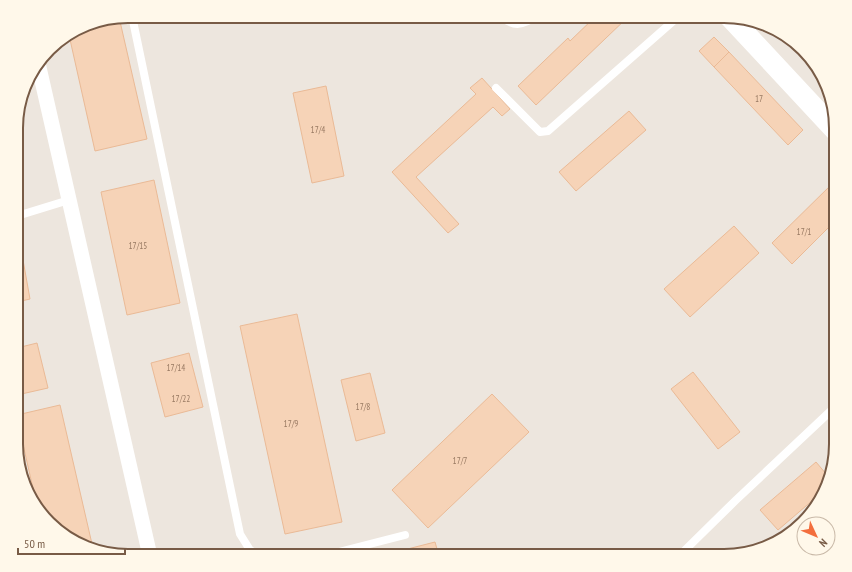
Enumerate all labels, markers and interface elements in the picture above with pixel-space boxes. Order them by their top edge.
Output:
house number: 17 [755,93,763,104]
house number: 17/4 [311,124,325,135]
house number: 17/1 [797,226,811,237]
house number: 17/15 [129,240,147,251]
house number: 17/14 [167,362,185,373]
house number: 17/22 [172,393,190,404]
house number: 17/8 [356,401,370,412]
house number: 17/9 [284,418,298,429]
house number: 17/7 [453,455,467,466]
north arrow [796,516,836,556]
scale bar [18,530,125,556]
text: 50 m [24,536,45,551]
text: N [816,536,830,550]

